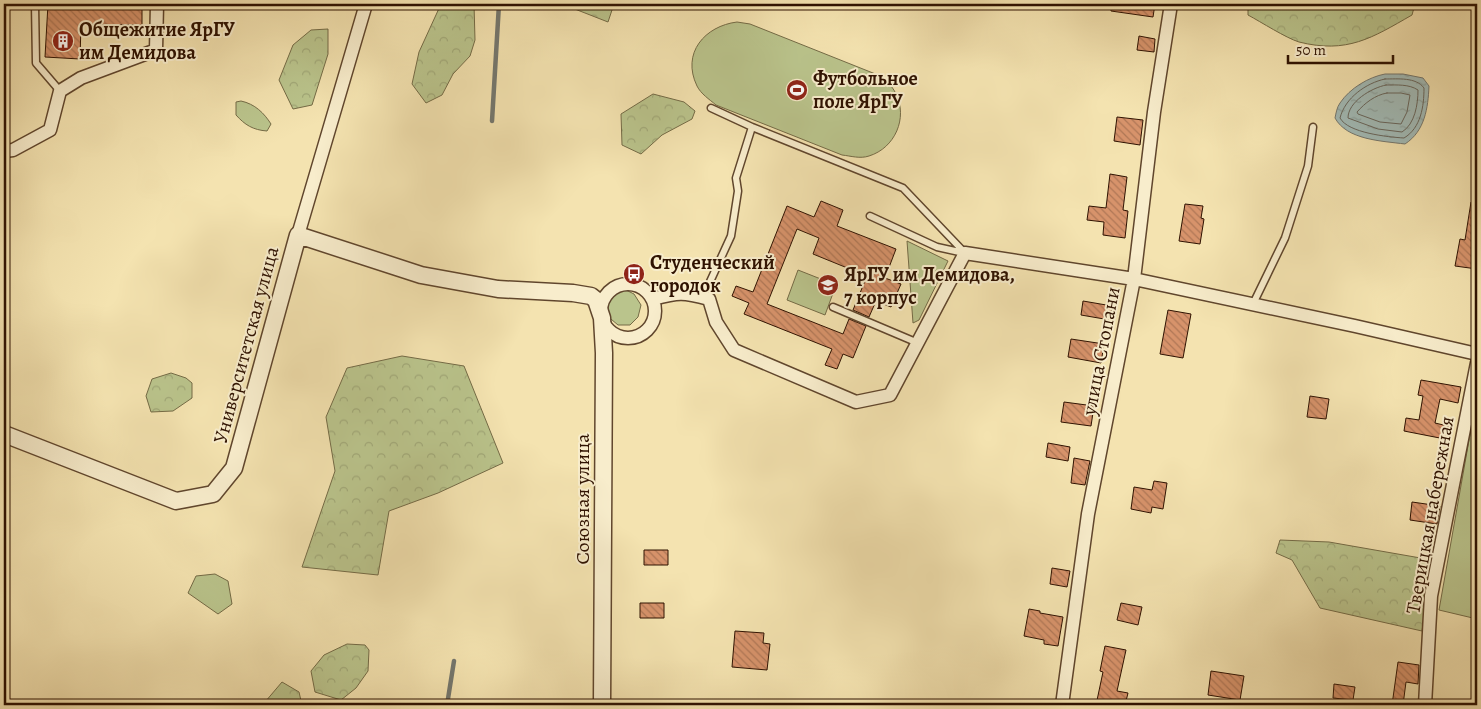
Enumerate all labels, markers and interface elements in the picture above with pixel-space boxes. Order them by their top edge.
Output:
place label: Общежитие ЯрГУ им Демидова [79,16,235,66]
building icon: Общежитие ЯрГУ им Демидова [51,29,75,53]
scale bar [1288,32,1394,64]
text: 50 m [1296,40,1326,60]
place label: Футбольное поле ЯрГУ [813,65,918,115]
sports icon: Футбольное поле ЯрГУ [785,78,809,102]
street label: Университетская улица [207,243,286,447]
place label: Студенческий городок [650,249,775,299]
place label: ЯрГУ им Демидова, 7 корпус [844,261,1015,311]
bus stop icon: Студенческий городок [622,262,646,286]
school or university icon: ЯрГУ им Демидова, 7 корпус [816,273,840,297]
street label: улица Стопани [1075,284,1127,419]
street label: Тверицкая набережная [1399,414,1461,616]
street label: Союзная улица [569,433,596,565]

